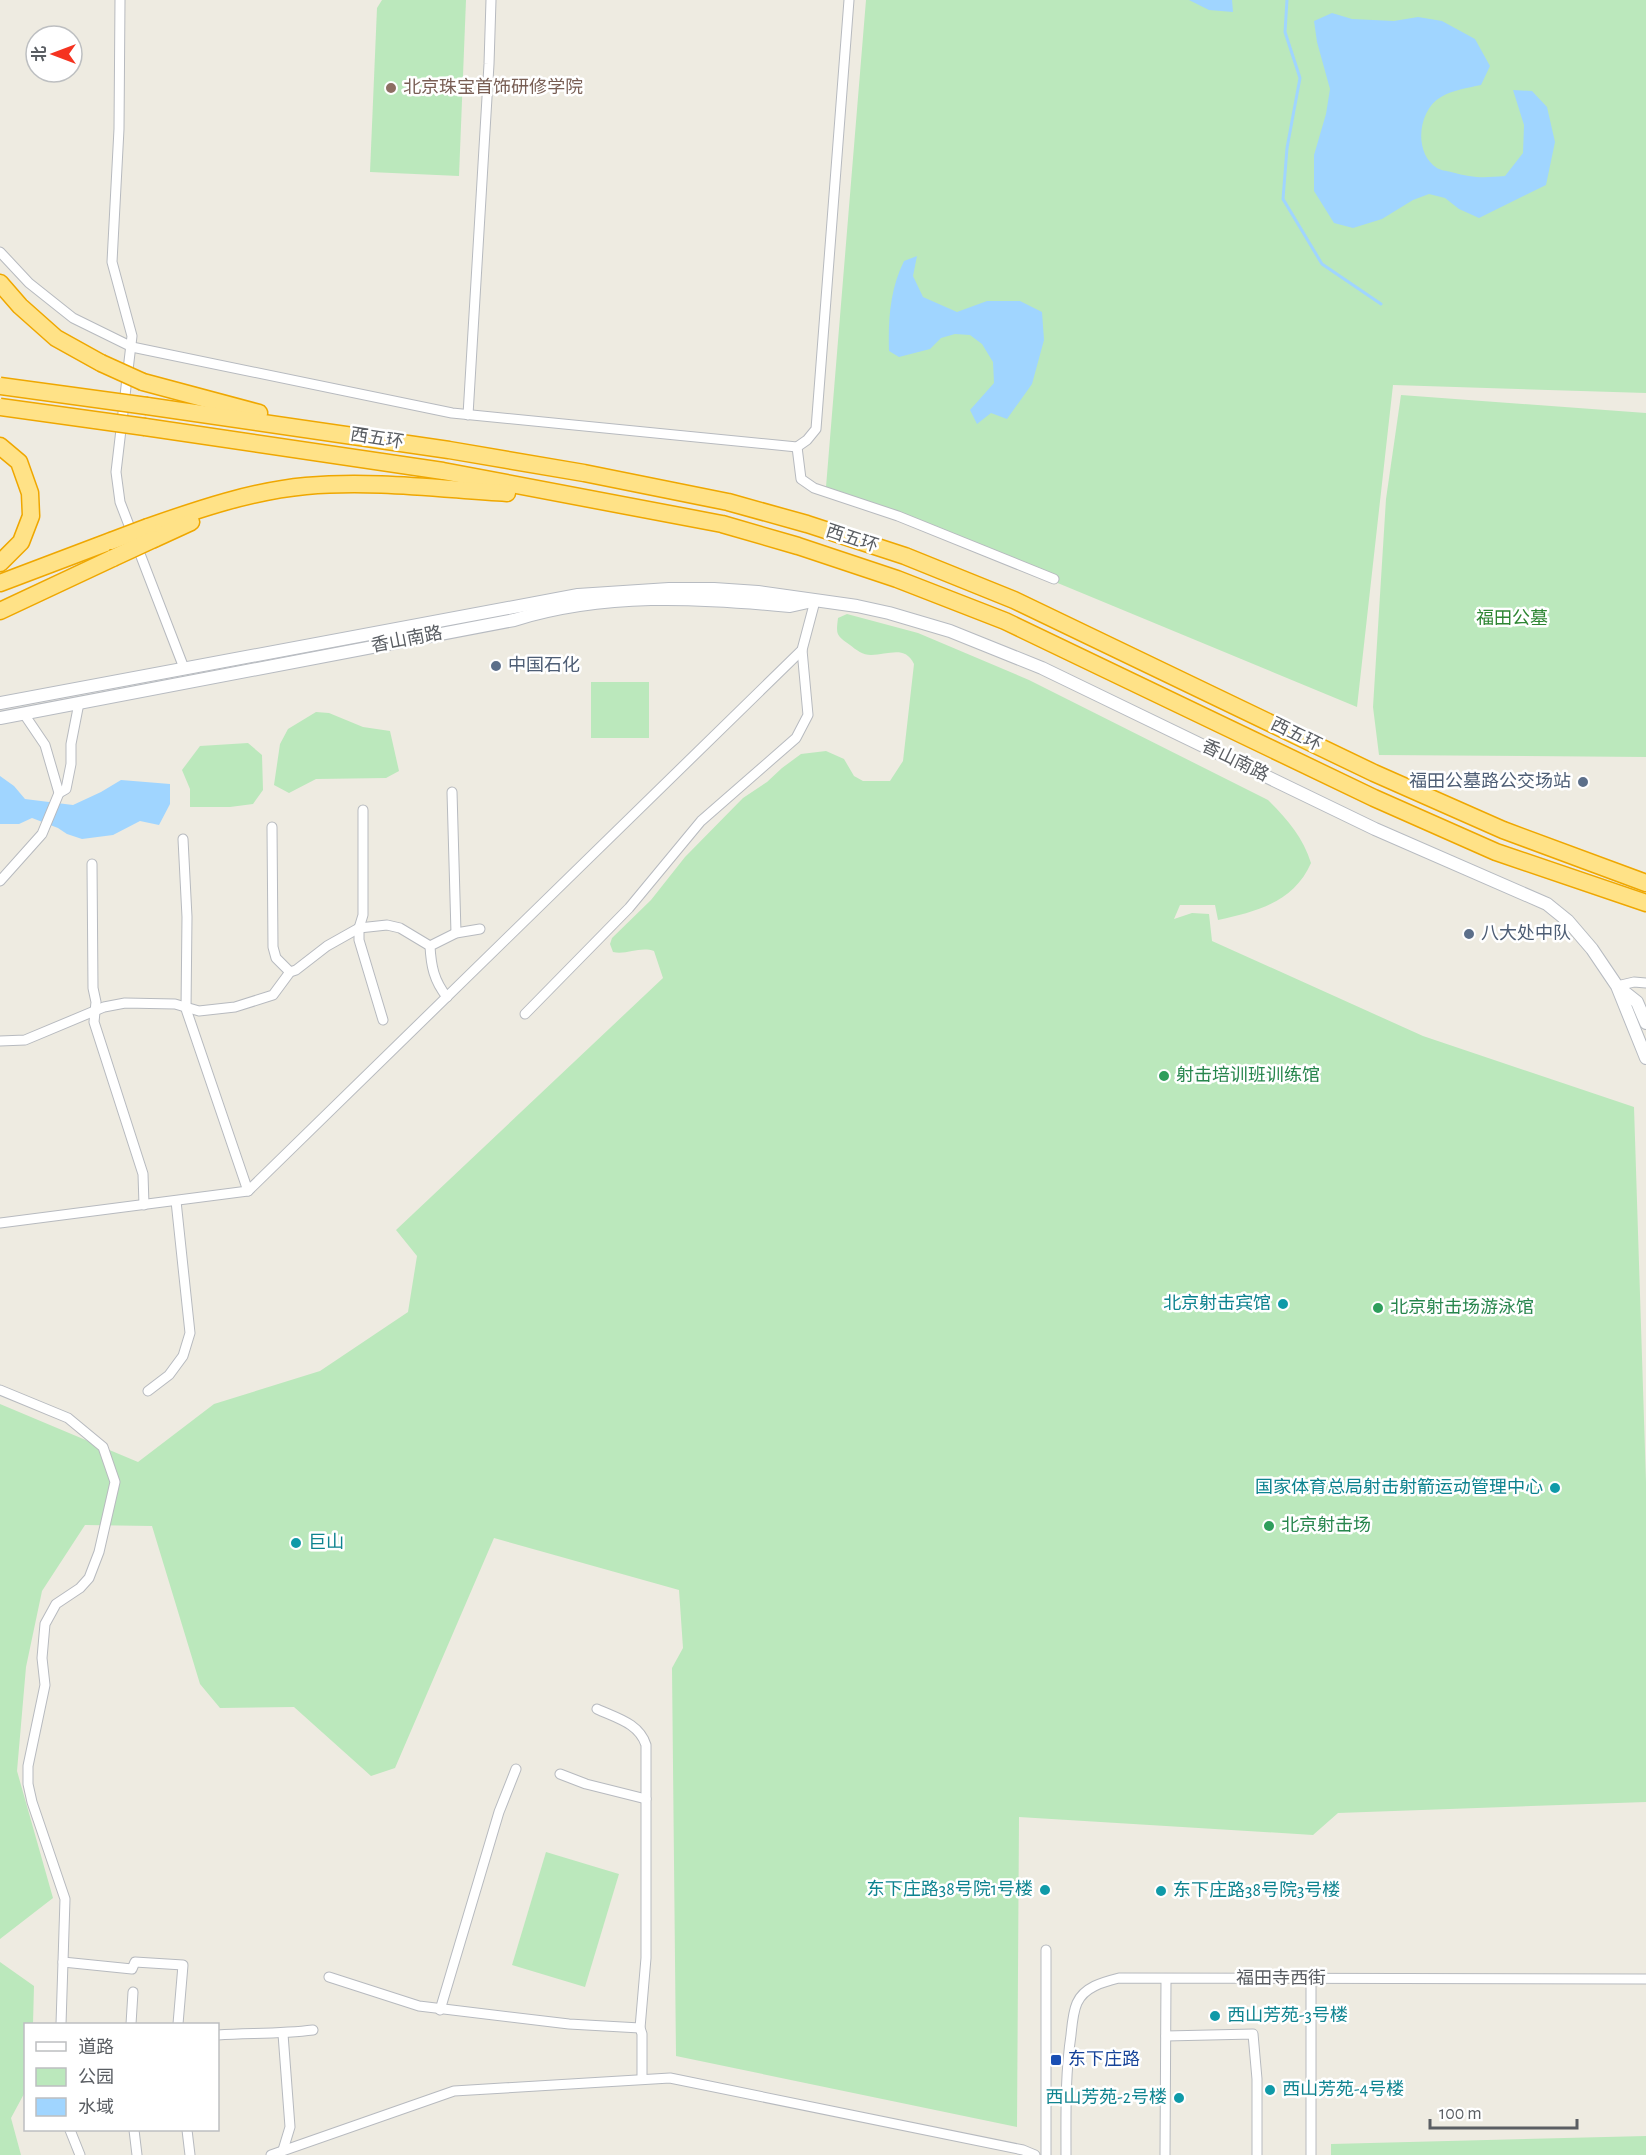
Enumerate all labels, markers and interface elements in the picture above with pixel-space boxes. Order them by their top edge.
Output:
north arrow [24,24,84,84]
text: 北 [31,46,48,62]
place label: 北京珠宝首饰研修学院 [403,77,583,97]
marker: 北京珠宝首饰研修学院 [384,81,398,95]
street label: 西五环 [349,426,405,452]
street label: 西五环 [824,522,880,556]
park label: 福田公墓 [1476,608,1548,628]
street label: 香山南路 [370,622,444,656]
place label: 中国石化 [508,655,580,675]
marker: 中国石化 [489,659,503,673]
street label: 西五环 [1268,715,1324,755]
street label: 香山南路 [1199,735,1272,785]
place label: 福田公墓路公交场站 [1409,771,1571,791]
marker: 福田公墓路公交场站 [1576,775,1590,789]
place label: 八大处中队 [1481,923,1571,943]
marker: 八大处中队 [1462,927,1476,941]
place label: 射击培训班训练馆 [1176,1065,1320,1085]
marker: 射击培训班训练馆 [1157,1069,1171,1083]
place label: 北京射击宾馆 [1163,1293,1271,1313]
marker: 北京射击宾馆 [1276,1297,1290,1311]
place label: 北京射击场游泳馆 [1390,1297,1534,1317]
marker: 北京射击场游泳馆 [1371,1301,1385,1315]
place label: 国家体育总局射击射箭运动管理中心 [1255,1477,1543,1497]
marker: 国家体育总局射击射箭运动管理中心 [1548,1481,1562,1495]
place label: 北京射击场 [1281,1515,1371,1535]
marker: 北京射击场 [1262,1519,1276,1533]
place label: 巨山 [308,1532,344,1552]
marker: 巨山 [289,1536,303,1550]
place label: 东下庄路38号院1号楼 [867,1879,1033,1899]
place label: 东下庄路38号院3号楼 [1173,1880,1340,1900]
marker: 东下庄路38号院1号楼 [1038,1883,1052,1897]
marker: 东下庄路38号院3号楼 [1154,1884,1168,1898]
street label: 福田寺西街 [1236,1968,1326,1988]
place label: 西山芳苑-3号楼 [1227,2005,1348,2025]
marker: 西山芳苑-3号楼 [1208,2009,1222,2023]
legend [24,2023,219,2131]
text: 道路 [78,2037,114,2057]
place label: 东下庄路 [1068,2049,1140,2069]
marker: 东下庄路 [1049,2053,1063,2067]
text: 公园 [78,2068,114,2087]
place label: 西山芳苑-4号楼 [1282,2079,1404,2099]
marker: 西山芳苑-4号楼 [1263,2083,1277,2097]
place label: 西山芳苑-2号楼 [1045,2087,1167,2107]
marker: 西山芳苑-2号楼 [1172,2091,1186,2105]
scale bar [1430,2092,1577,2130]
text: 水域 [78,2098,114,2117]
text: 100 m [1439,2105,1482,2123]

